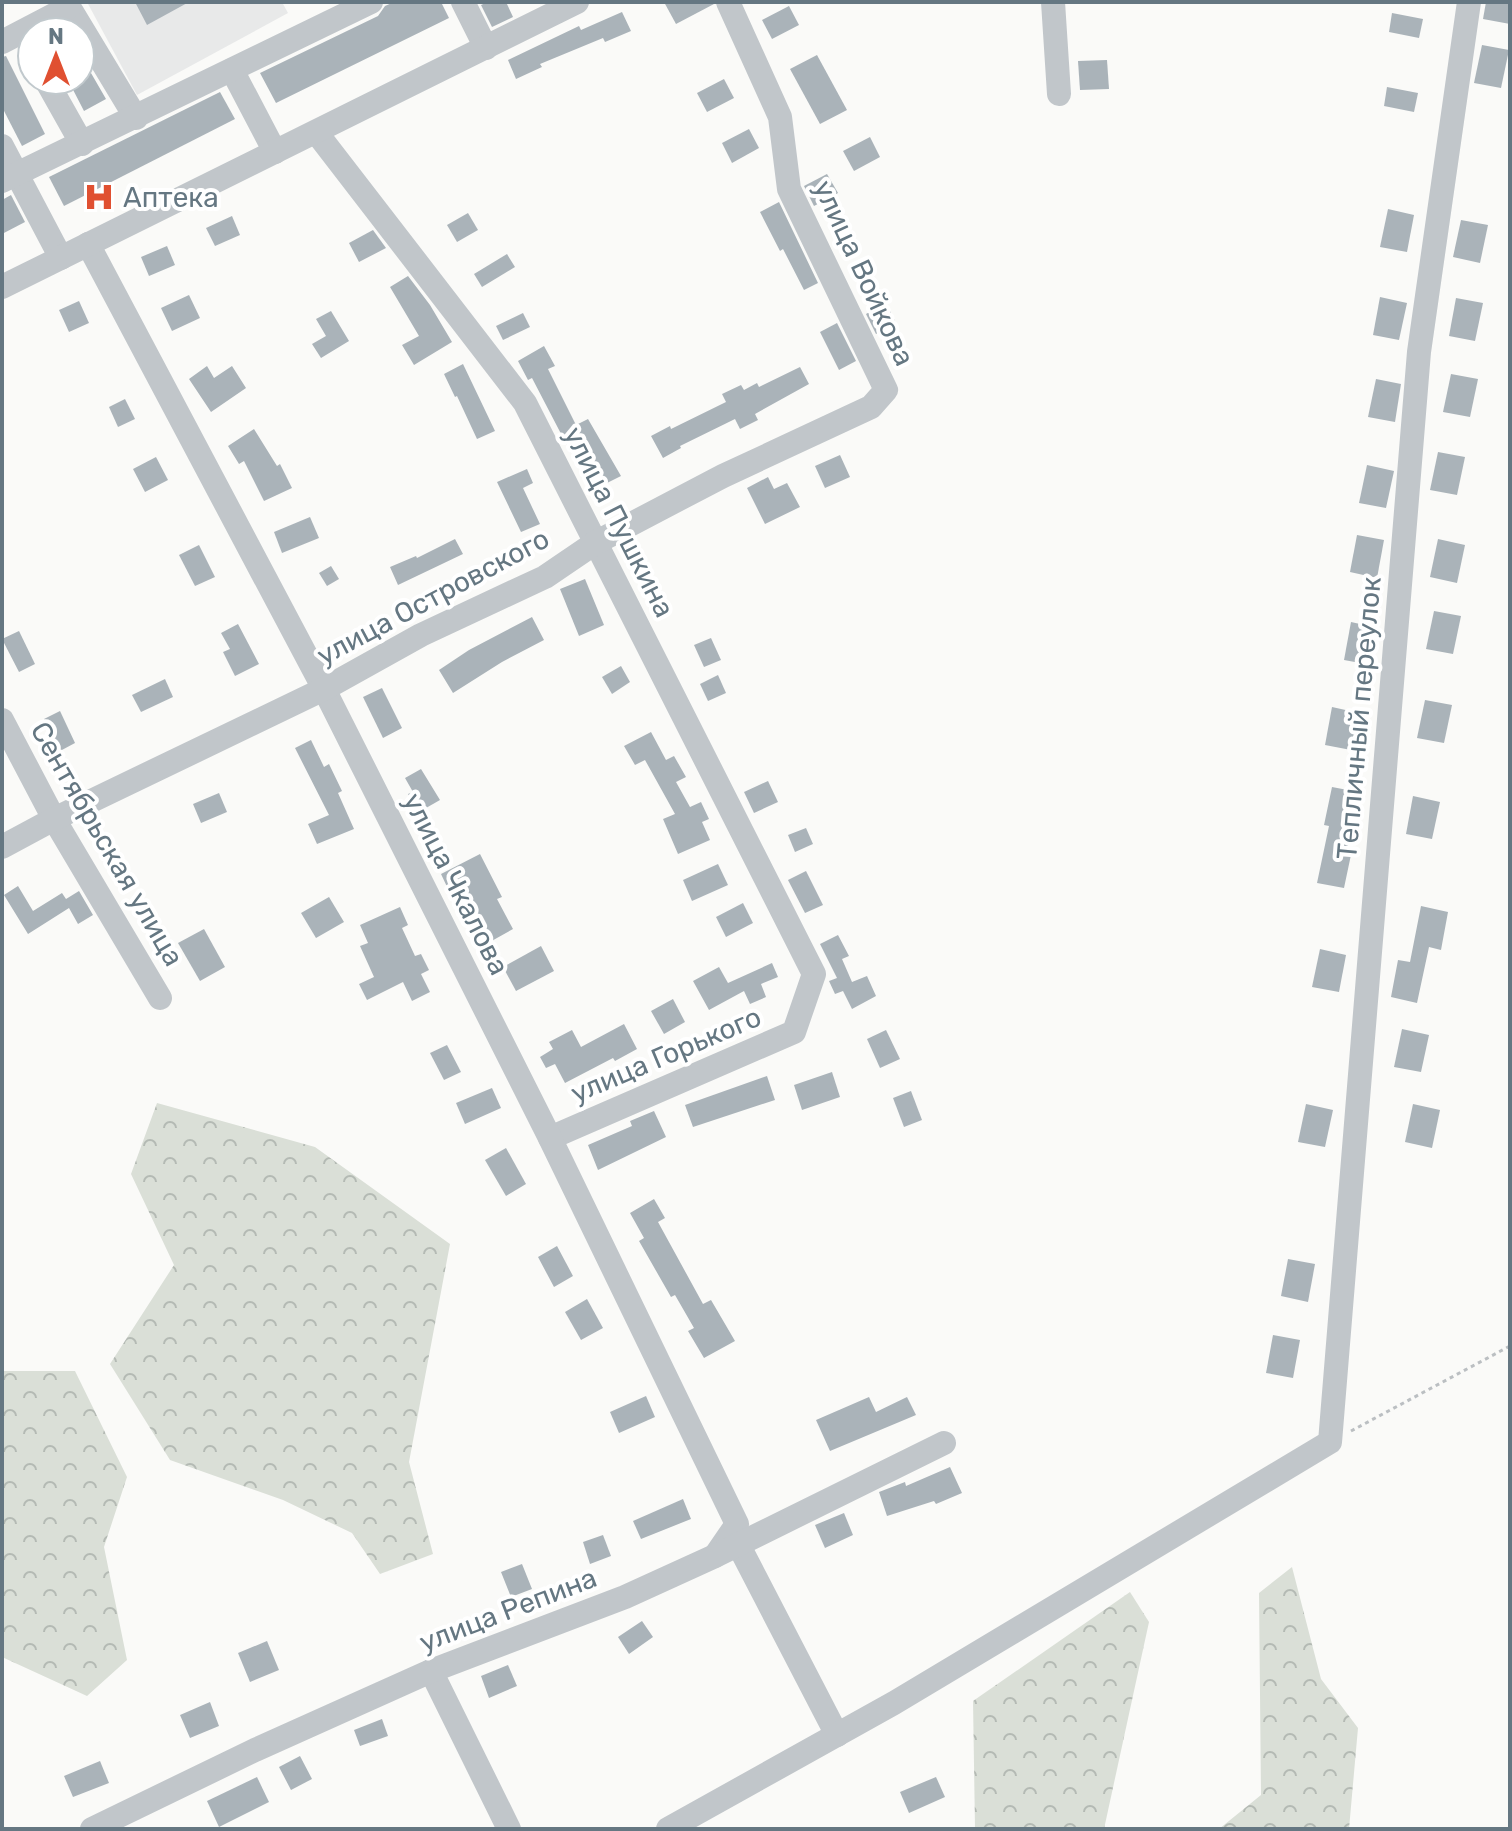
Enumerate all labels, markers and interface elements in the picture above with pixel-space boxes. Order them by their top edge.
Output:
north arrow [16,16,96,96]
text: N [48,23,64,50]
street label: улица Войкова [807,175,921,371]
hospital icon: Аптека [82,180,116,214]
place label: Аптека [123,181,219,214]
street label: улица Пушкина [557,421,681,623]
street label: улица Островского [311,522,555,672]
street label: Тепличный переулок [1330,575,1388,861]
street label: Сентябрьская улица [24,716,190,972]
street label: улица Чкалова [396,788,516,980]
street label: улица Горького [566,1000,766,1110]
street label: улица Репина [415,1561,601,1659]

